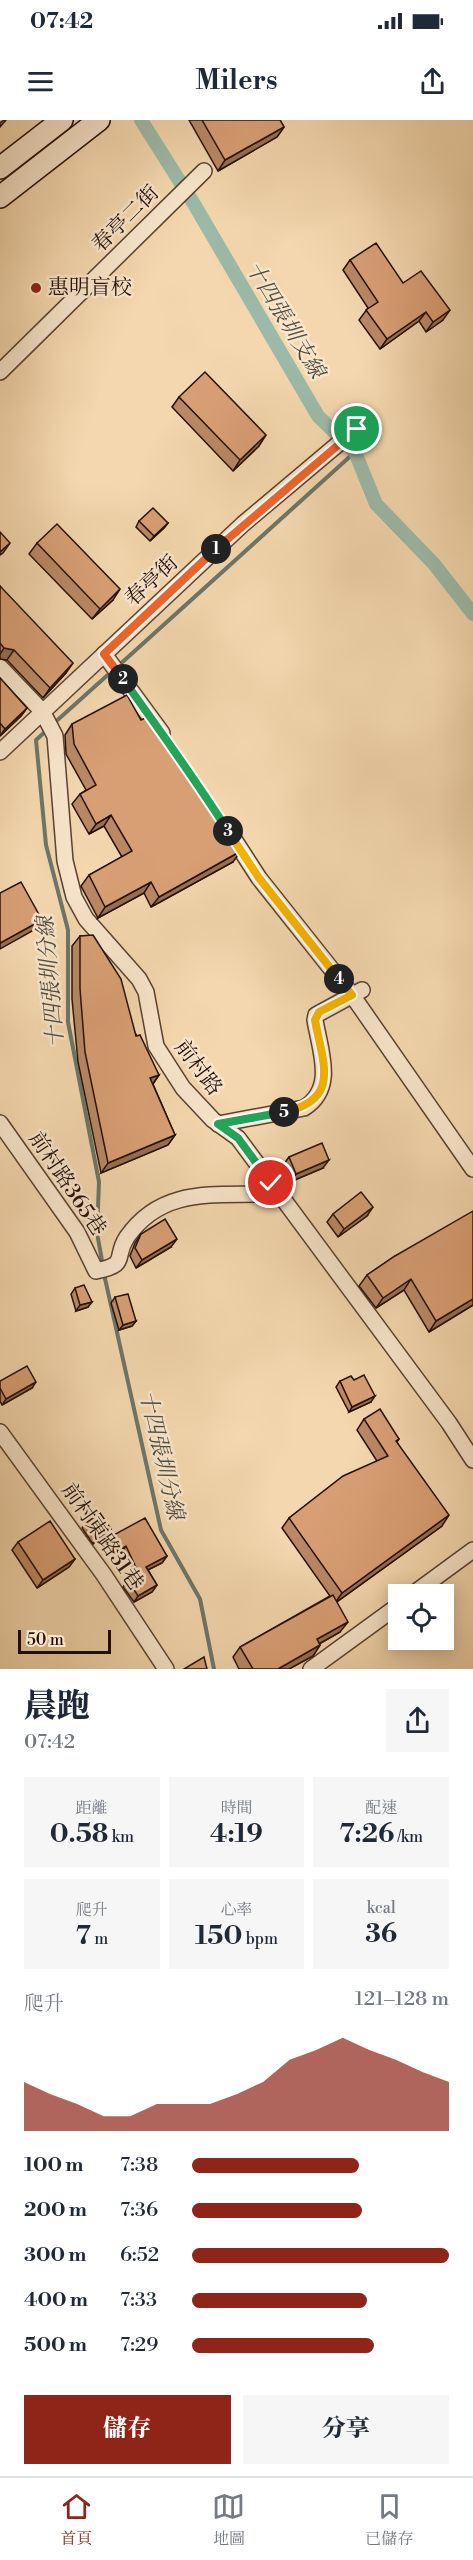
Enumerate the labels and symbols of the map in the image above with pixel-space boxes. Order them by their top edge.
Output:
street label: 春亭二街 [87,180,165,258]
water label: 十四張圳支線 [239,256,332,385]
place label: 惠明盲校 [48,275,132,301]
marker: 惠明盲校 [29,281,43,295]
pin [331,403,382,454]
pin: 1 [201,534,231,564]
street label: 春亭街 [120,550,184,612]
pin: 2 [108,664,138,694]
pin: 3 [213,816,243,846]
water label: 十四張圳分線 [32,913,70,1049]
pin: 4 [324,964,354,994]
street label: 前村路 [169,1035,227,1101]
pin: 5 [269,1097,299,1127]
street label: 前村路365巷 [23,1127,111,1241]
pin [245,1157,296,1208]
water label: 十四張圳分線 [133,1388,189,1524]
street label: 前村東路31巷 [55,1478,149,1596]
scale bar [18,1627,111,1654]

